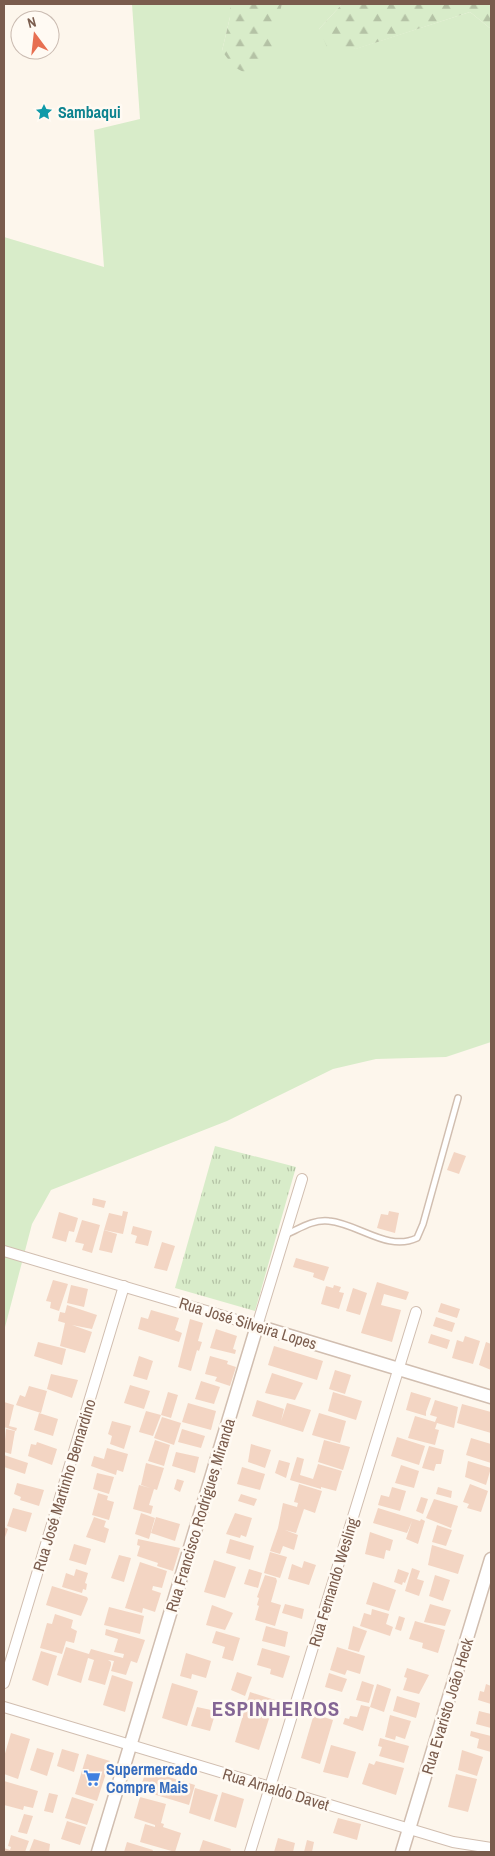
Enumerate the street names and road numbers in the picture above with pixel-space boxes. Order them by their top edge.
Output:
street label: Rua José Silveira Lopes [176,1292,320,1354]
street label: Rua José Martinho Bernardino [27,1396,101,1574]
street label: Rua Francisco Rodrigues Miranda [160,1415,240,1614]
street label: Rua Fernando Wesling [303,1514,363,1649]
street label: Rua Evaristo João Heck [416,1635,478,1777]
street label: Rua Arnaldo Davet [220,1762,332,1816]

